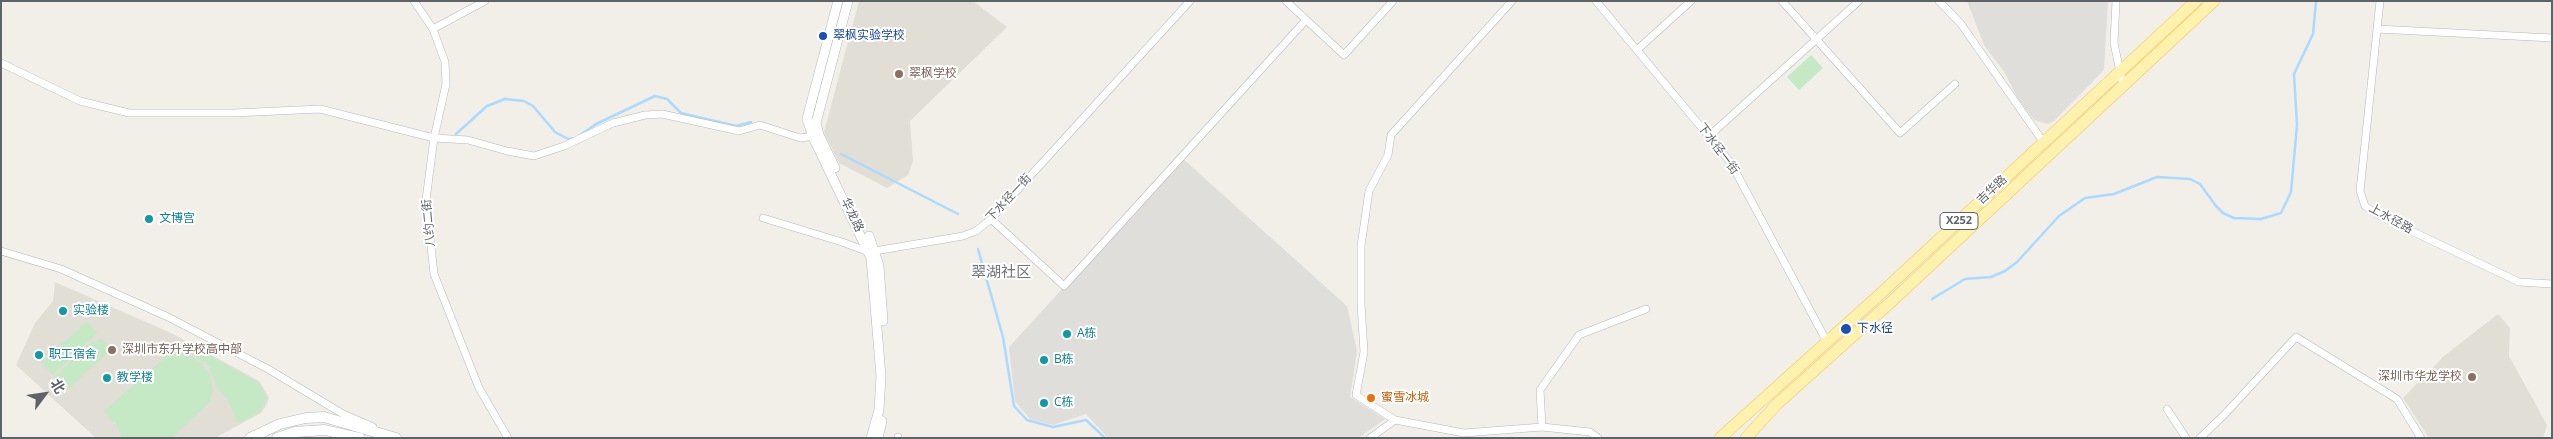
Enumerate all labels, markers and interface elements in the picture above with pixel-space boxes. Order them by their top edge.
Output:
place label: 翠枫实验学校 [833,29,905,43]
marker: 翠枫实验学校 [817,30,829,42]
place label: 翠枫学校 [909,67,957,81]
marker: 翠枫学校 [893,68,905,80]
street label: 下水径一街 [1694,121,1742,177]
street label: 下水径一街 [983,171,1035,225]
street label: 吉华路 [1974,172,2010,208]
street label: 华龙路 [838,196,866,234]
street label: 八约二街 [420,198,438,248]
street label: 上水径路 [2367,201,2415,237]
place label: 文博宫 [159,212,195,226]
road number: X252 [1940,212,1978,230]
marker: 文博宫 [143,213,155,225]
district label: 翠湖社区 [971,264,1031,282]
place label: 实验楼 [73,304,109,318]
marker: 实验楼 [57,305,69,317]
marker: 下水径 [1839,322,1853,336]
place label: 下水径 [1857,322,1893,336]
place label: A栋 [1077,327,1097,341]
marker: A栋 [1061,328,1073,340]
place label: 深圳市东升学校高中部 [122,343,242,357]
marker: 深圳市东升学校高中部 [106,344,118,356]
place label: 职工宿舍 [49,348,97,362]
marker: 职工宿舍 [33,349,45,361]
place label: B栋 [1054,353,1074,367]
marker: B栋 [1038,354,1050,366]
north arrow [20,369,70,419]
place label: 深圳市华龙学校 [2378,370,2462,384]
place label: 教学楼 [117,371,153,385]
marker: 深圳市华龙学校 [2466,371,2478,383]
marker: 教学楼 [101,372,113,384]
text: 北 [47,375,70,397]
place label: 蜜雪冰城 [1381,391,1429,405]
marker: 蜜雪冰城 [1365,392,1377,404]
place label: C栋 [1054,396,1074,410]
marker: C栋 [1038,397,1050,409]

